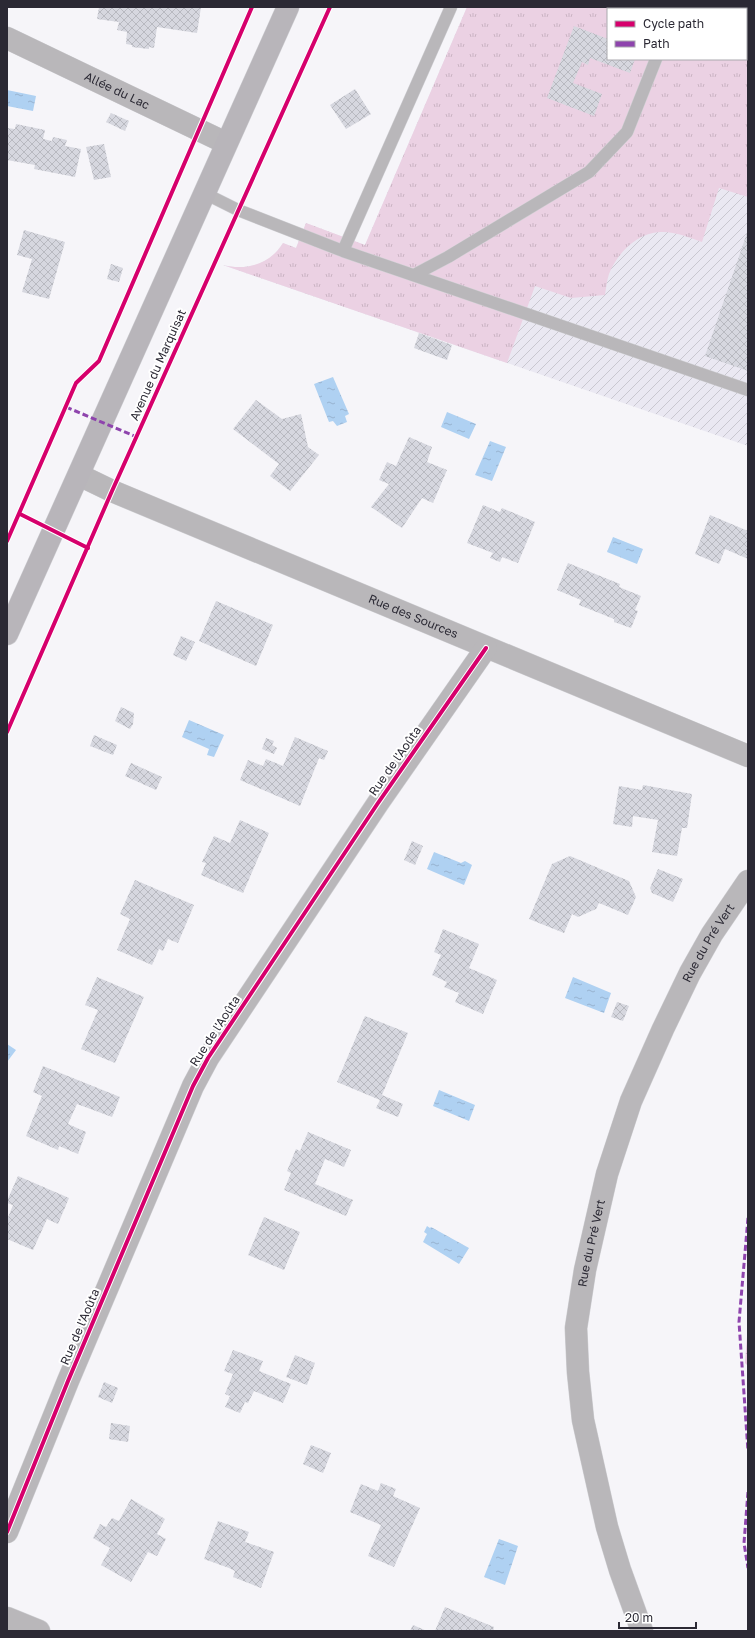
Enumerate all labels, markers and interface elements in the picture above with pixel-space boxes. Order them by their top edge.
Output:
legend [607,8,747,60]
text: Cycle path [643,16,704,31]
text: Path [643,36,670,51]
street label: Allée du Lac [82,68,153,112]
street label: Avenue du Marquisat [126,307,189,423]
street label: Rue des Sources [366,591,460,641]
street label: Rue de l'Aoûta [365,723,424,798]
street label: Rue du Pré Vert [679,900,738,984]
street label: Rue de l'Aoûta [186,992,243,1069]
street label: Rue du Pré Vert [574,1198,608,1288]
street label: Rue de l'Aoûta [57,1286,102,1367]
scale bar [619,1604,696,1630]
text: 20 m [625,1610,653,1625]

